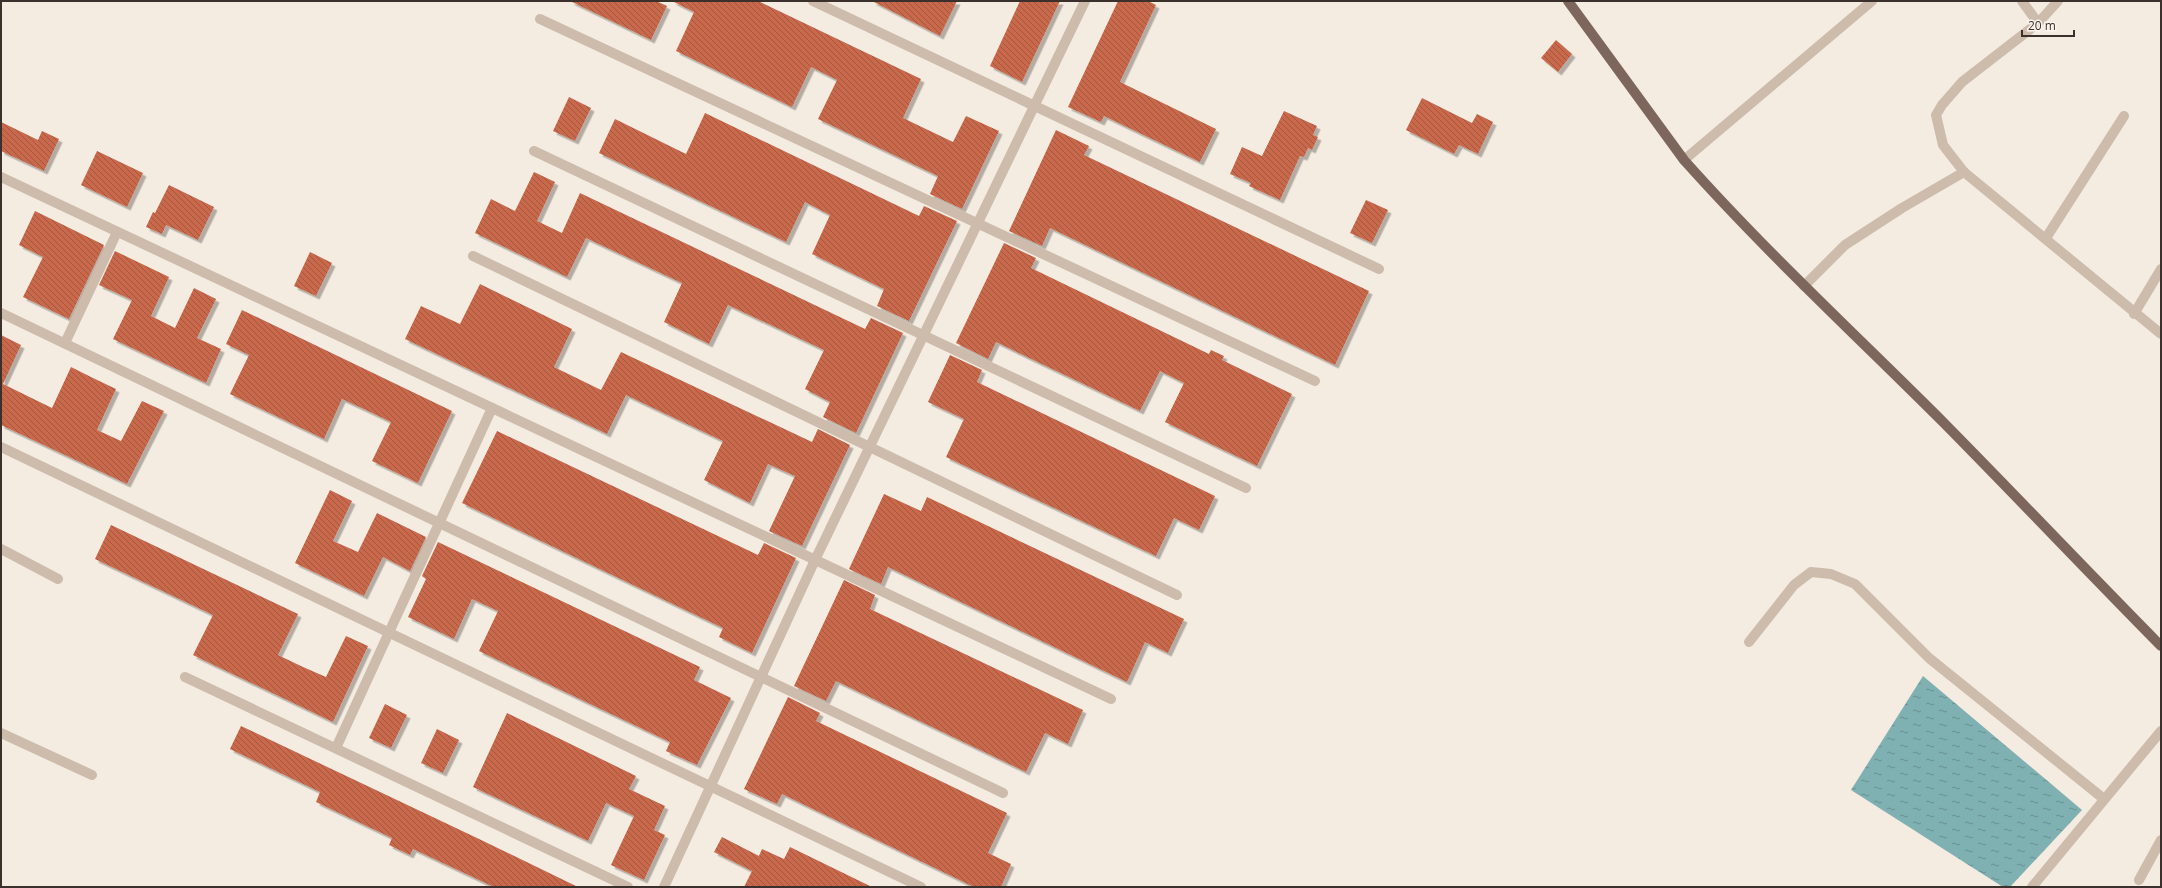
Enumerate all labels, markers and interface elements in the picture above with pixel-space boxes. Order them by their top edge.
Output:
scale bar [2022,12,2074,38]
text: 20 m [2028,17,2056,34]

